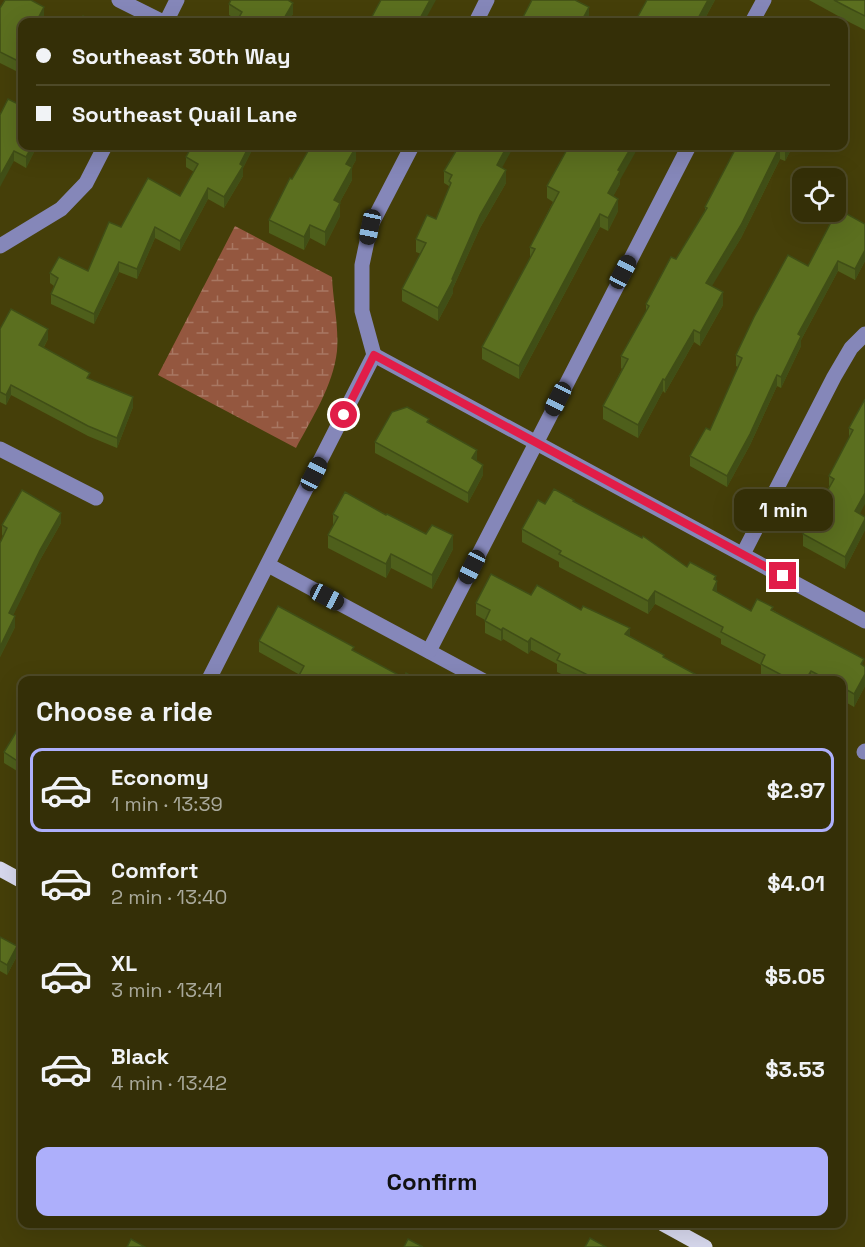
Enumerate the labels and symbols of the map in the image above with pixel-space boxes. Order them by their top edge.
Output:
car [357,208,383,246]
car [607,252,639,292]
car [542,379,574,419]
route start [330,401,357,428]
car [298,454,330,494]
callout: 1 min [734,489,832,531]
car [456,547,488,587]
route end [769,562,796,589]
car [307,581,347,613]

